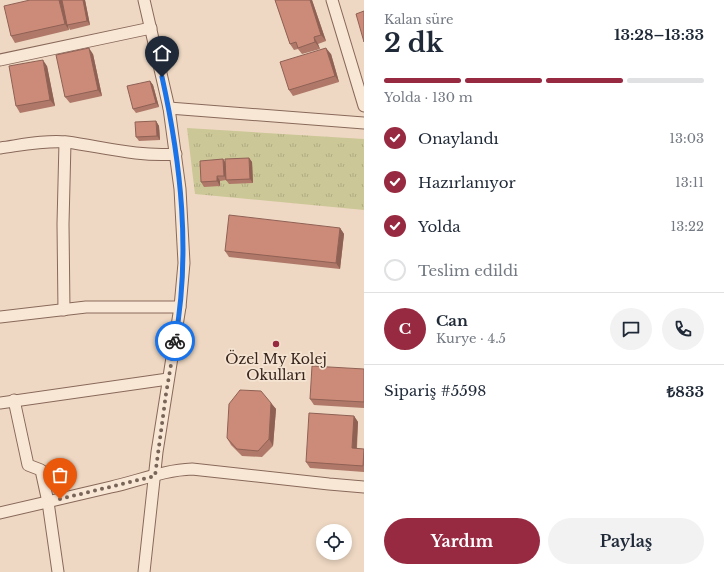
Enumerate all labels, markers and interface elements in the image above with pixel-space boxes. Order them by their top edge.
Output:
text: Kalan süre [384,11,454,28]
text: 13:28–13:33 [614,25,704,44]
text: 2 dk [384,27,443,59]
pin [145,36,179,77]
icon: home [151,42,173,64]
text: Yolda · 130 m [384,89,473,106]
icon: check [384,127,406,149]
text: Onaylandı [418,129,499,148]
text: 13:03 [669,130,704,147]
icon: check [384,171,406,193]
text: Hazırlanıyor [418,173,516,192]
text: 13:11 [675,174,704,191]
icon: check [384,215,406,237]
text: Yolda [418,217,461,236]
text: 13:22 [670,218,704,235]
text: Teslim edildi [418,261,518,280]
button: chat [610,308,652,350]
button: phone [662,308,704,350]
text: Can [436,311,468,330]
text: C [399,319,411,338]
courier [155,321,195,361]
icon: bike [164,330,186,352]
text: Kurye · 4.5 [436,330,506,347]
marker: Özel My Kolej Okulları [271,339,281,349]
place label: Özel My Kolej Okulları [225,349,327,384]
text: Sipariş #5598 [384,381,486,400]
text: ₺833 [667,382,704,401]
pin [43,458,77,499]
icon: bag [49,464,71,486]
button: Yardım [384,518,540,564]
button: Paylaş [548,518,704,564]
map controls [316,524,352,560]
button: locate [316,524,352,560]

